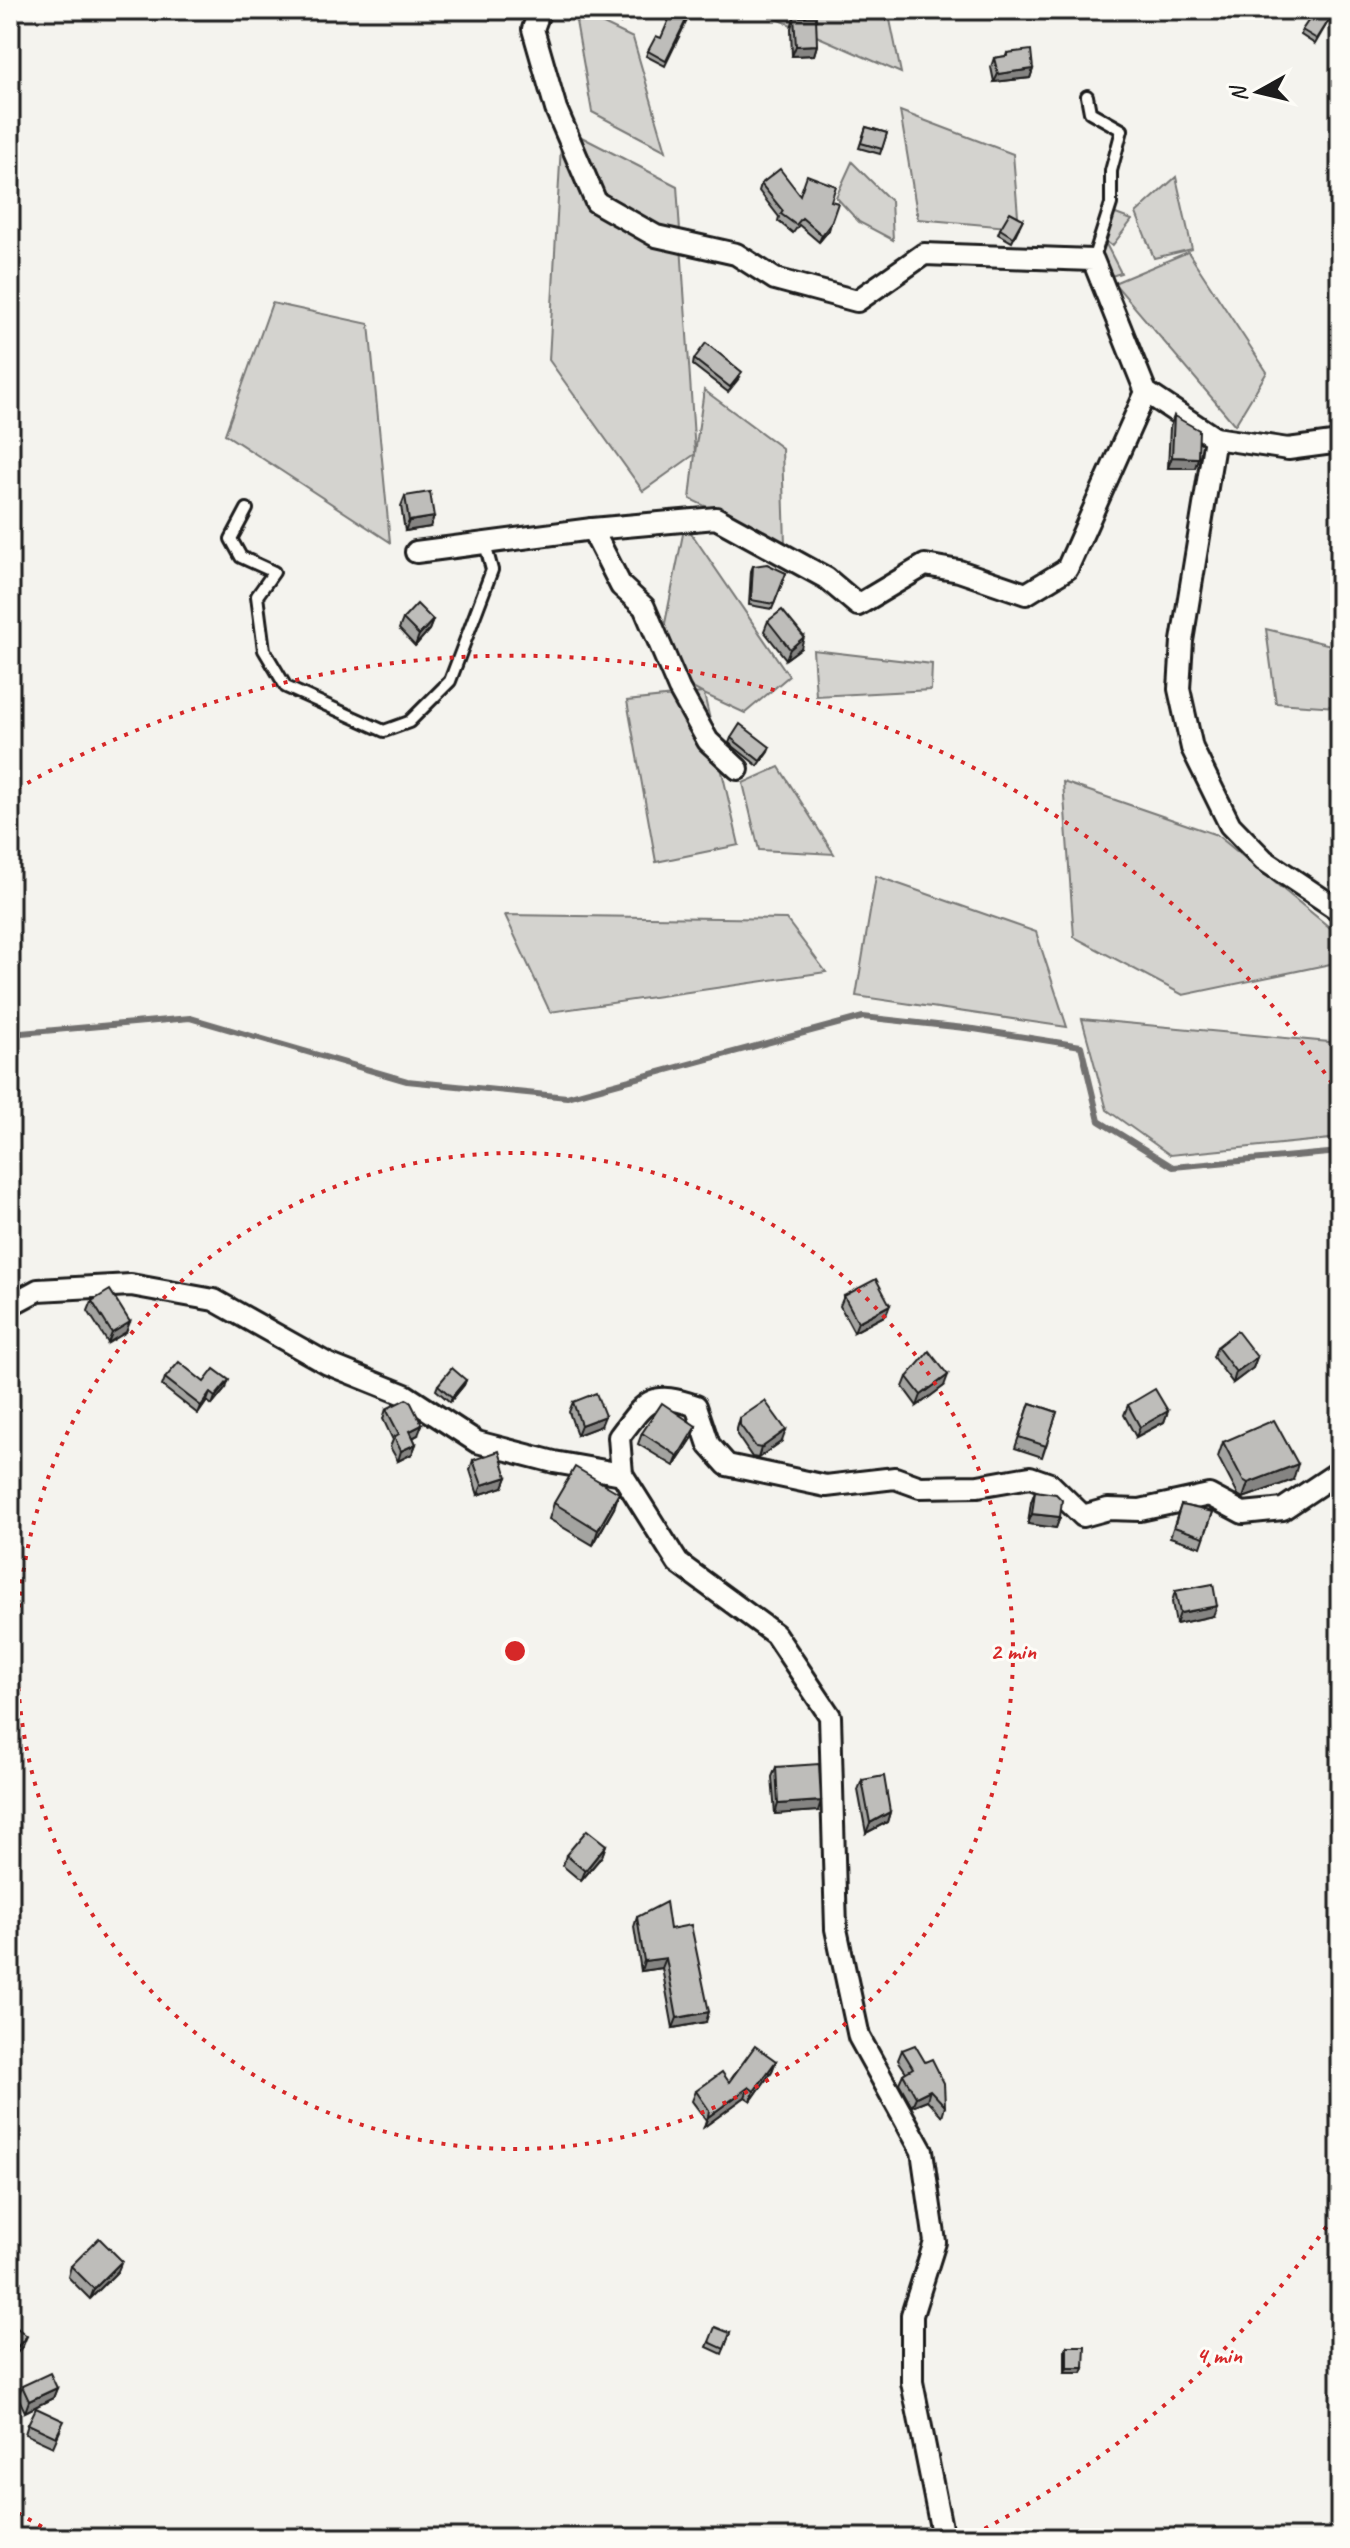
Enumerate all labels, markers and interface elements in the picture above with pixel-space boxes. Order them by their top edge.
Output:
north arrow [1218,52,1298,132]
text: N [1224,83,1254,103]
text: 2 min [990,1636,1037,1666]
centre of rings [501,1637,529,1665]
text: 4 min [1196,2340,1243,2370]

